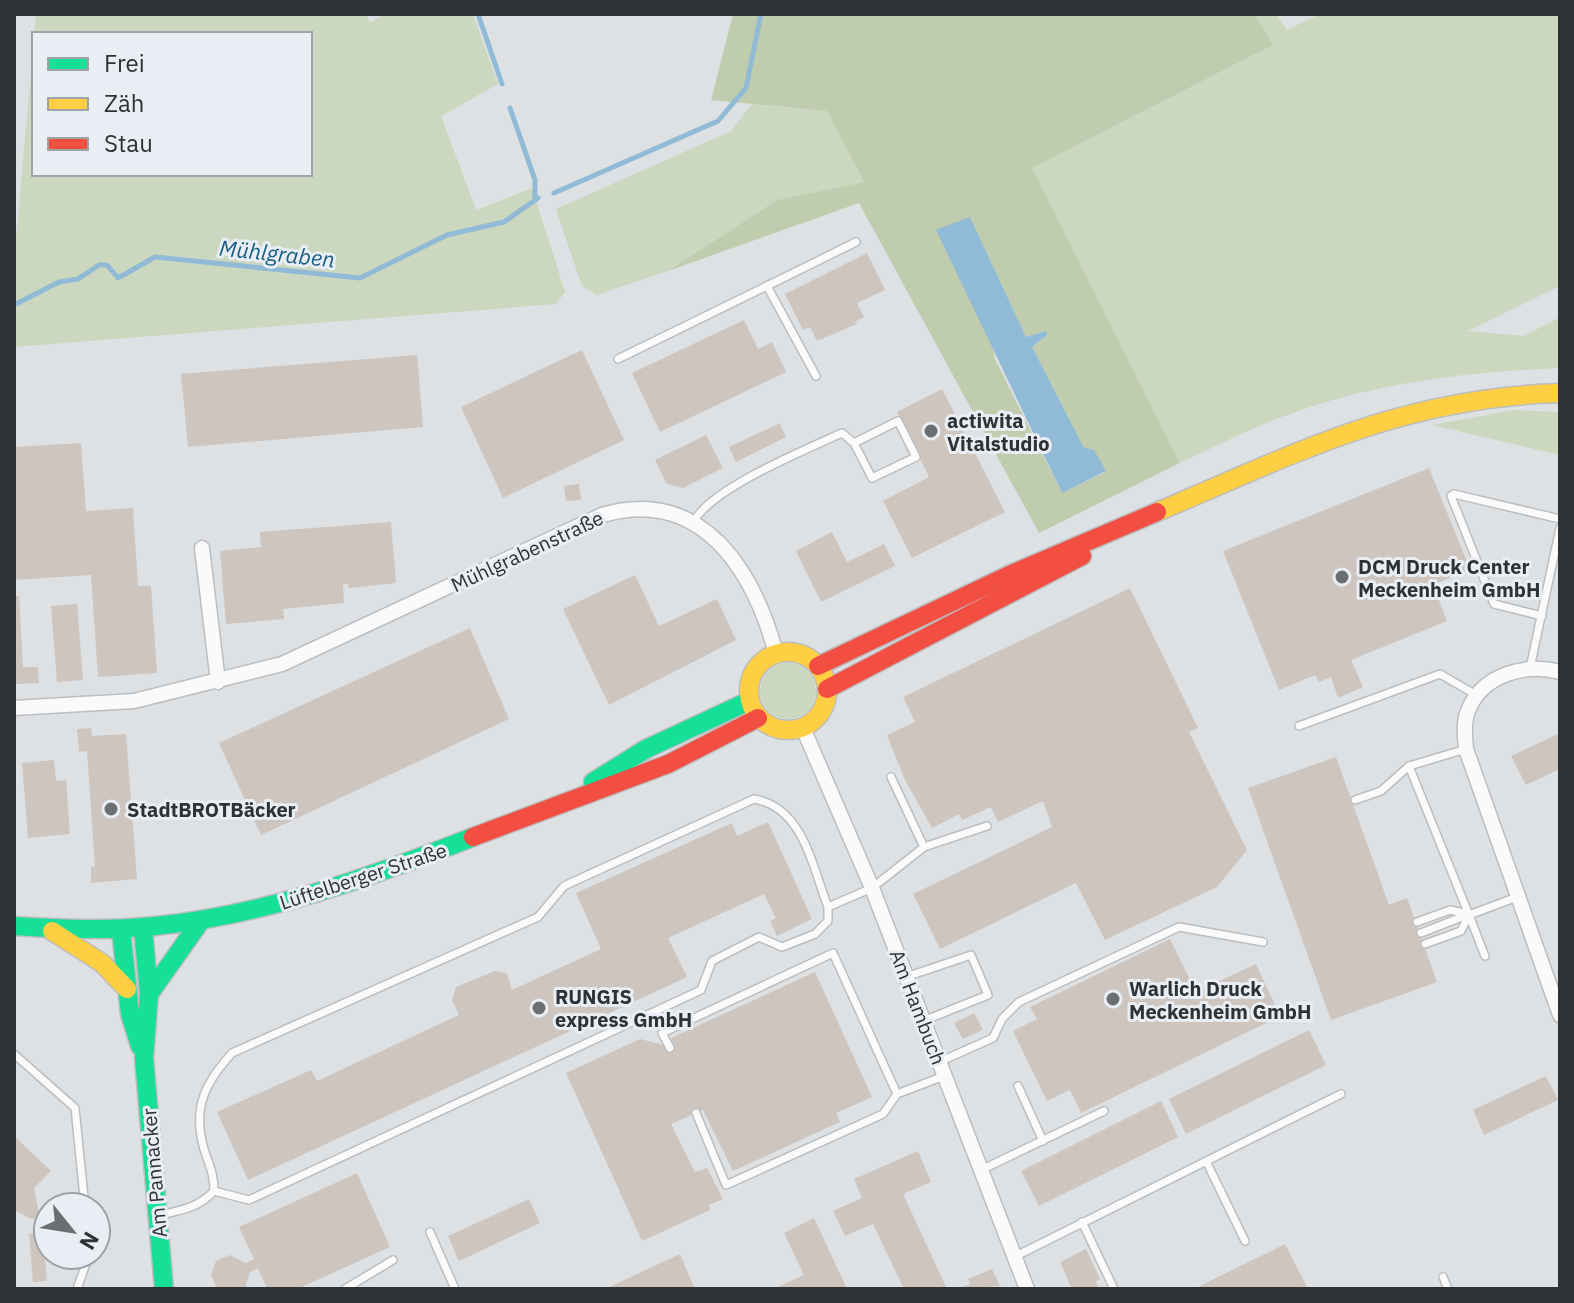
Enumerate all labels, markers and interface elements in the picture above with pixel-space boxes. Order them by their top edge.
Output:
legend [32,32,312,176]
text: Frei [104,47,145,79]
text: Zäh [104,87,144,119]
text: Stau [104,127,153,159]
water label: Mühlgraben [218,233,336,273]
place label: actiwita Vitalstudio [947,407,1049,457]
marker: actiwita Vitalstudio [922,422,940,440]
street label: Mühlgrabenstraße [446,504,608,598]
place label: DCM Druck Center Meckenheim GmbH [1358,553,1541,603]
marker: DCM Druck Center Meckenheim GmbH [1333,568,1351,586]
place label: StadtBROTBäcker [127,796,296,823]
marker: StadtBROTBäcker [102,800,120,818]
street label: Lüftelberger Straße [276,836,450,916]
street label: Am Hambuch [884,945,952,1069]
place label: Warlich Druck Meckenheim GmbH [1129,975,1312,1025]
place label: RUNGIS express GmbH [555,983,692,1033]
marker: Warlich Druck Meckenheim GmbH [1104,990,1122,1008]
marker: RUNGIS express GmbH [530,999,548,1017]
street label: Am Pannacker [135,1107,173,1239]
north arrow [32,1191,112,1271]
text: N [73,1227,106,1255]

